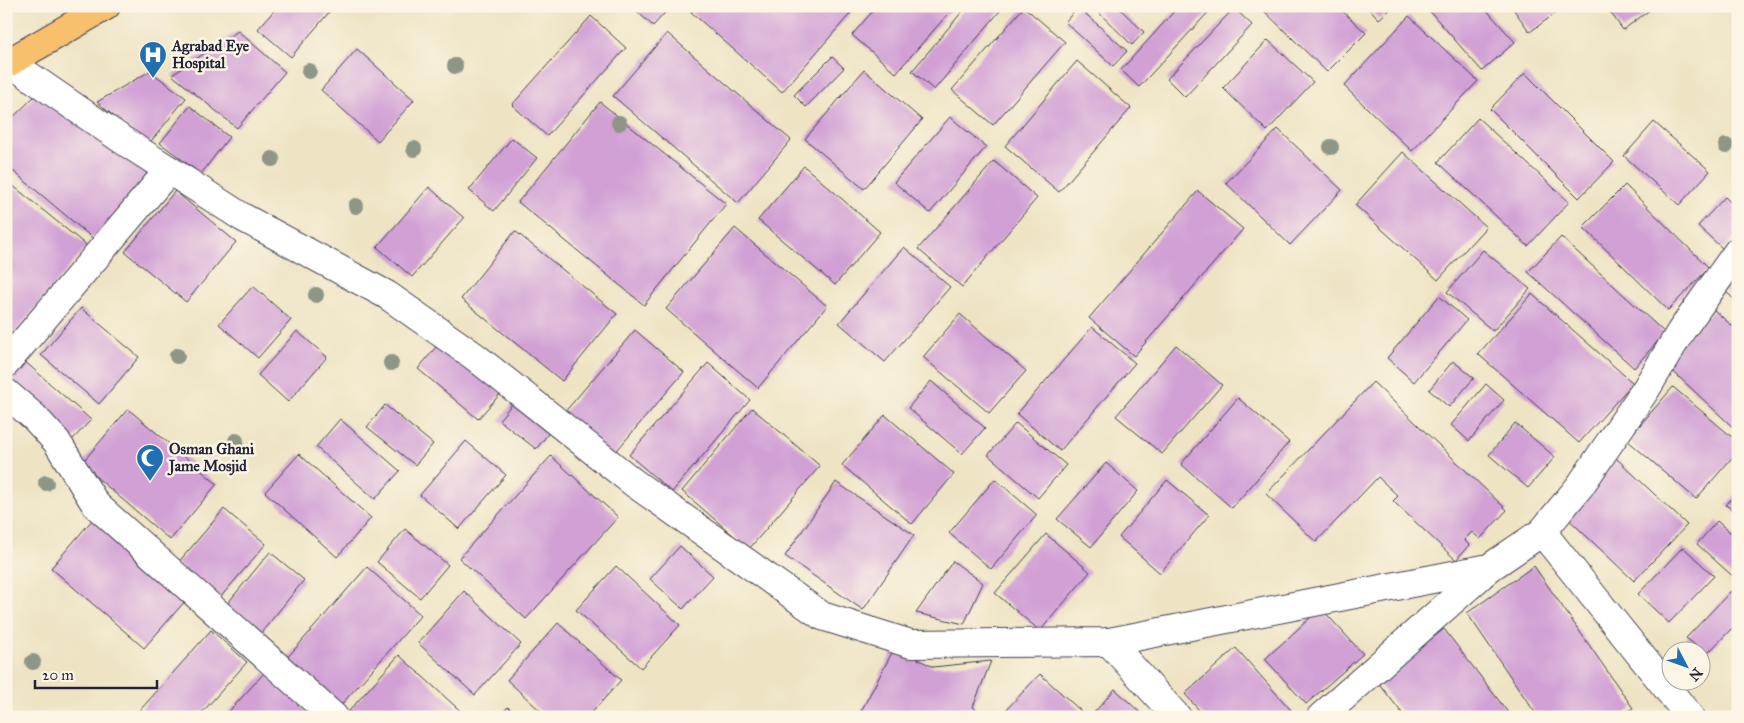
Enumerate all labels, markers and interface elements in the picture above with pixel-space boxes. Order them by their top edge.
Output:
place label: Agrabad Eye Hospital [171,37,250,73]
hospital icon: Agrabad Eye Hospital [138,40,168,79]
place label: Osman Ghani Jame Mosjid [167,440,255,476]
mosque icon: Osman Ghani Jame Mosjid [135,443,165,482]
north arrow [1662,640,1712,690]
scale bar [35,658,158,690]
text: N [1685,664,1706,684]
text: 20 m [42,666,74,684]

